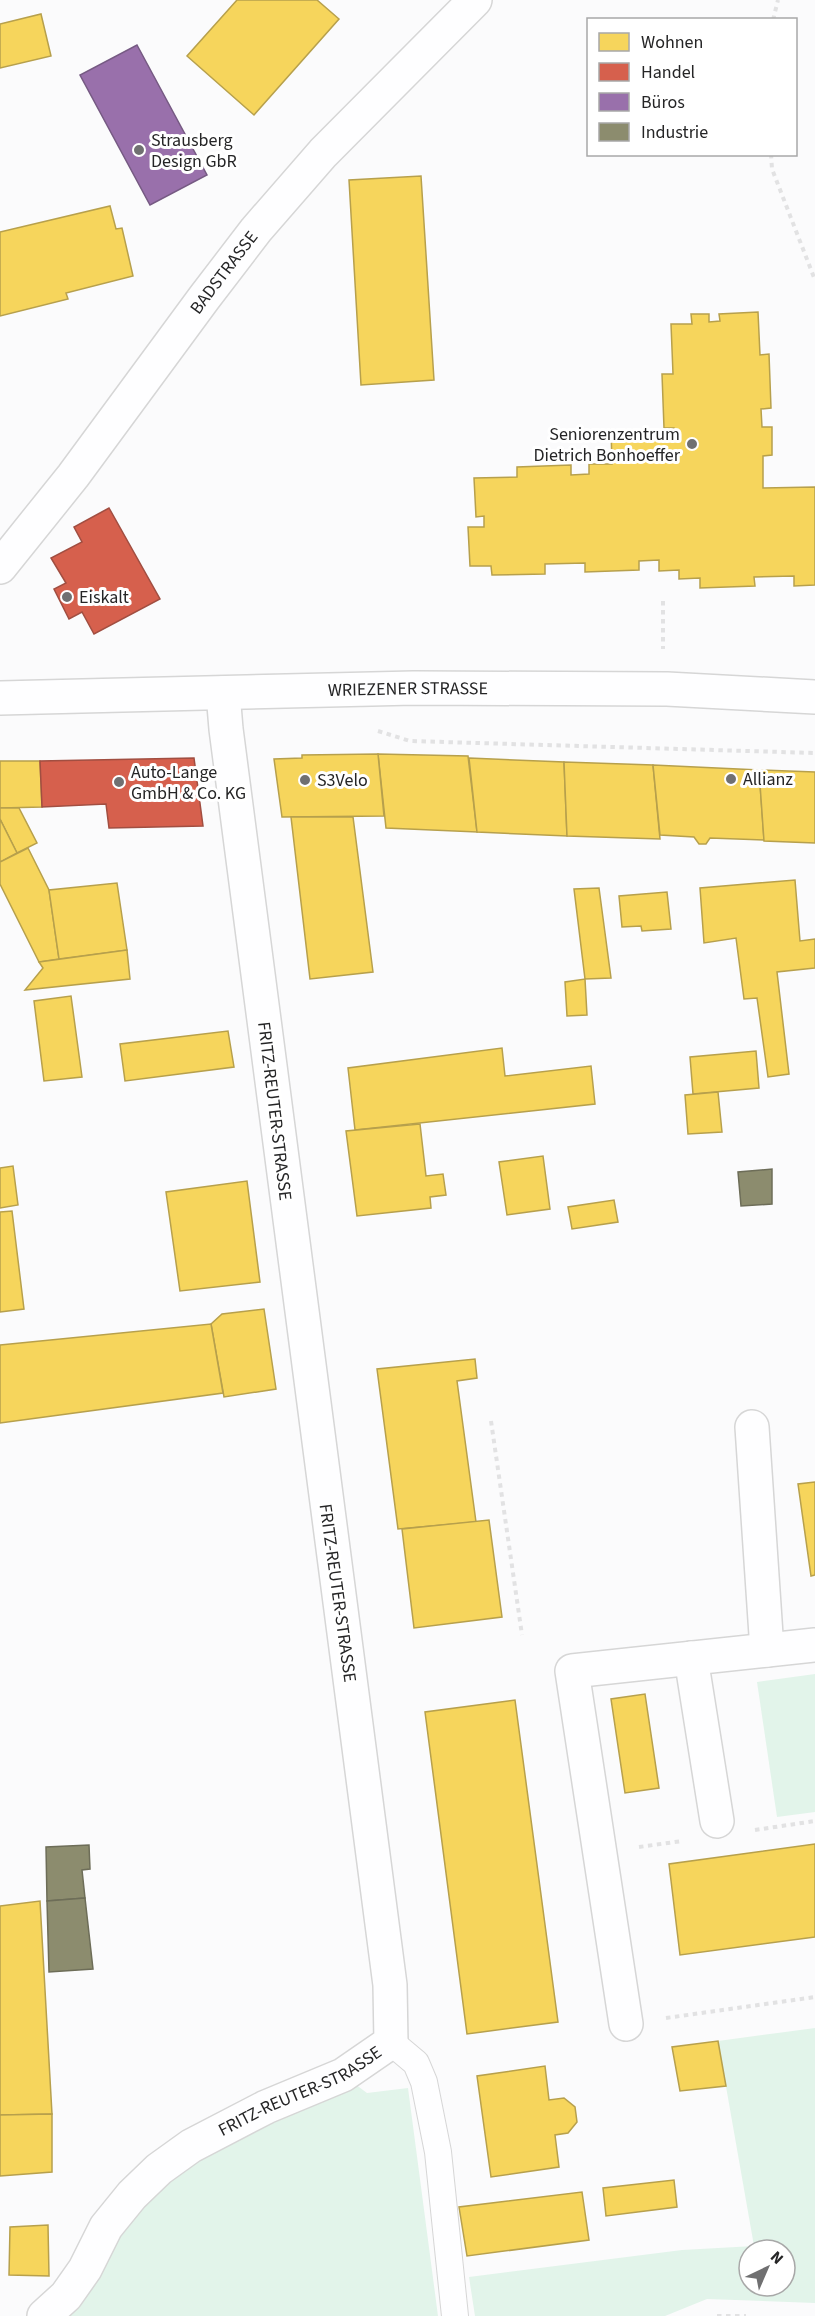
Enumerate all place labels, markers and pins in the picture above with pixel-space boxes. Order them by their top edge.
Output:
place label: Strausberg Design GbR [151,128,237,174]
marker: Strausberg Design GbR [132,143,146,157]
place label: Seniorenzentrum Dietrich Bonhoeffer [533,422,681,468]
marker: Seniorenzentrum Dietrich Bonhoeffer [685,437,699,451]
place label: Eiskalt [79,585,129,610]
marker: Eiskalt [60,590,74,604]
place label: Auto-Lange GmbH & Co. KG [131,760,246,806]
place label: Allianz [743,767,793,792]
place label: S3Velo [317,768,368,793]
marker: Allianz [724,772,738,786]
marker: S3Velo [298,773,312,787]
marker: Auto-Lange GmbH & Co. KG [112,775,126,789]

